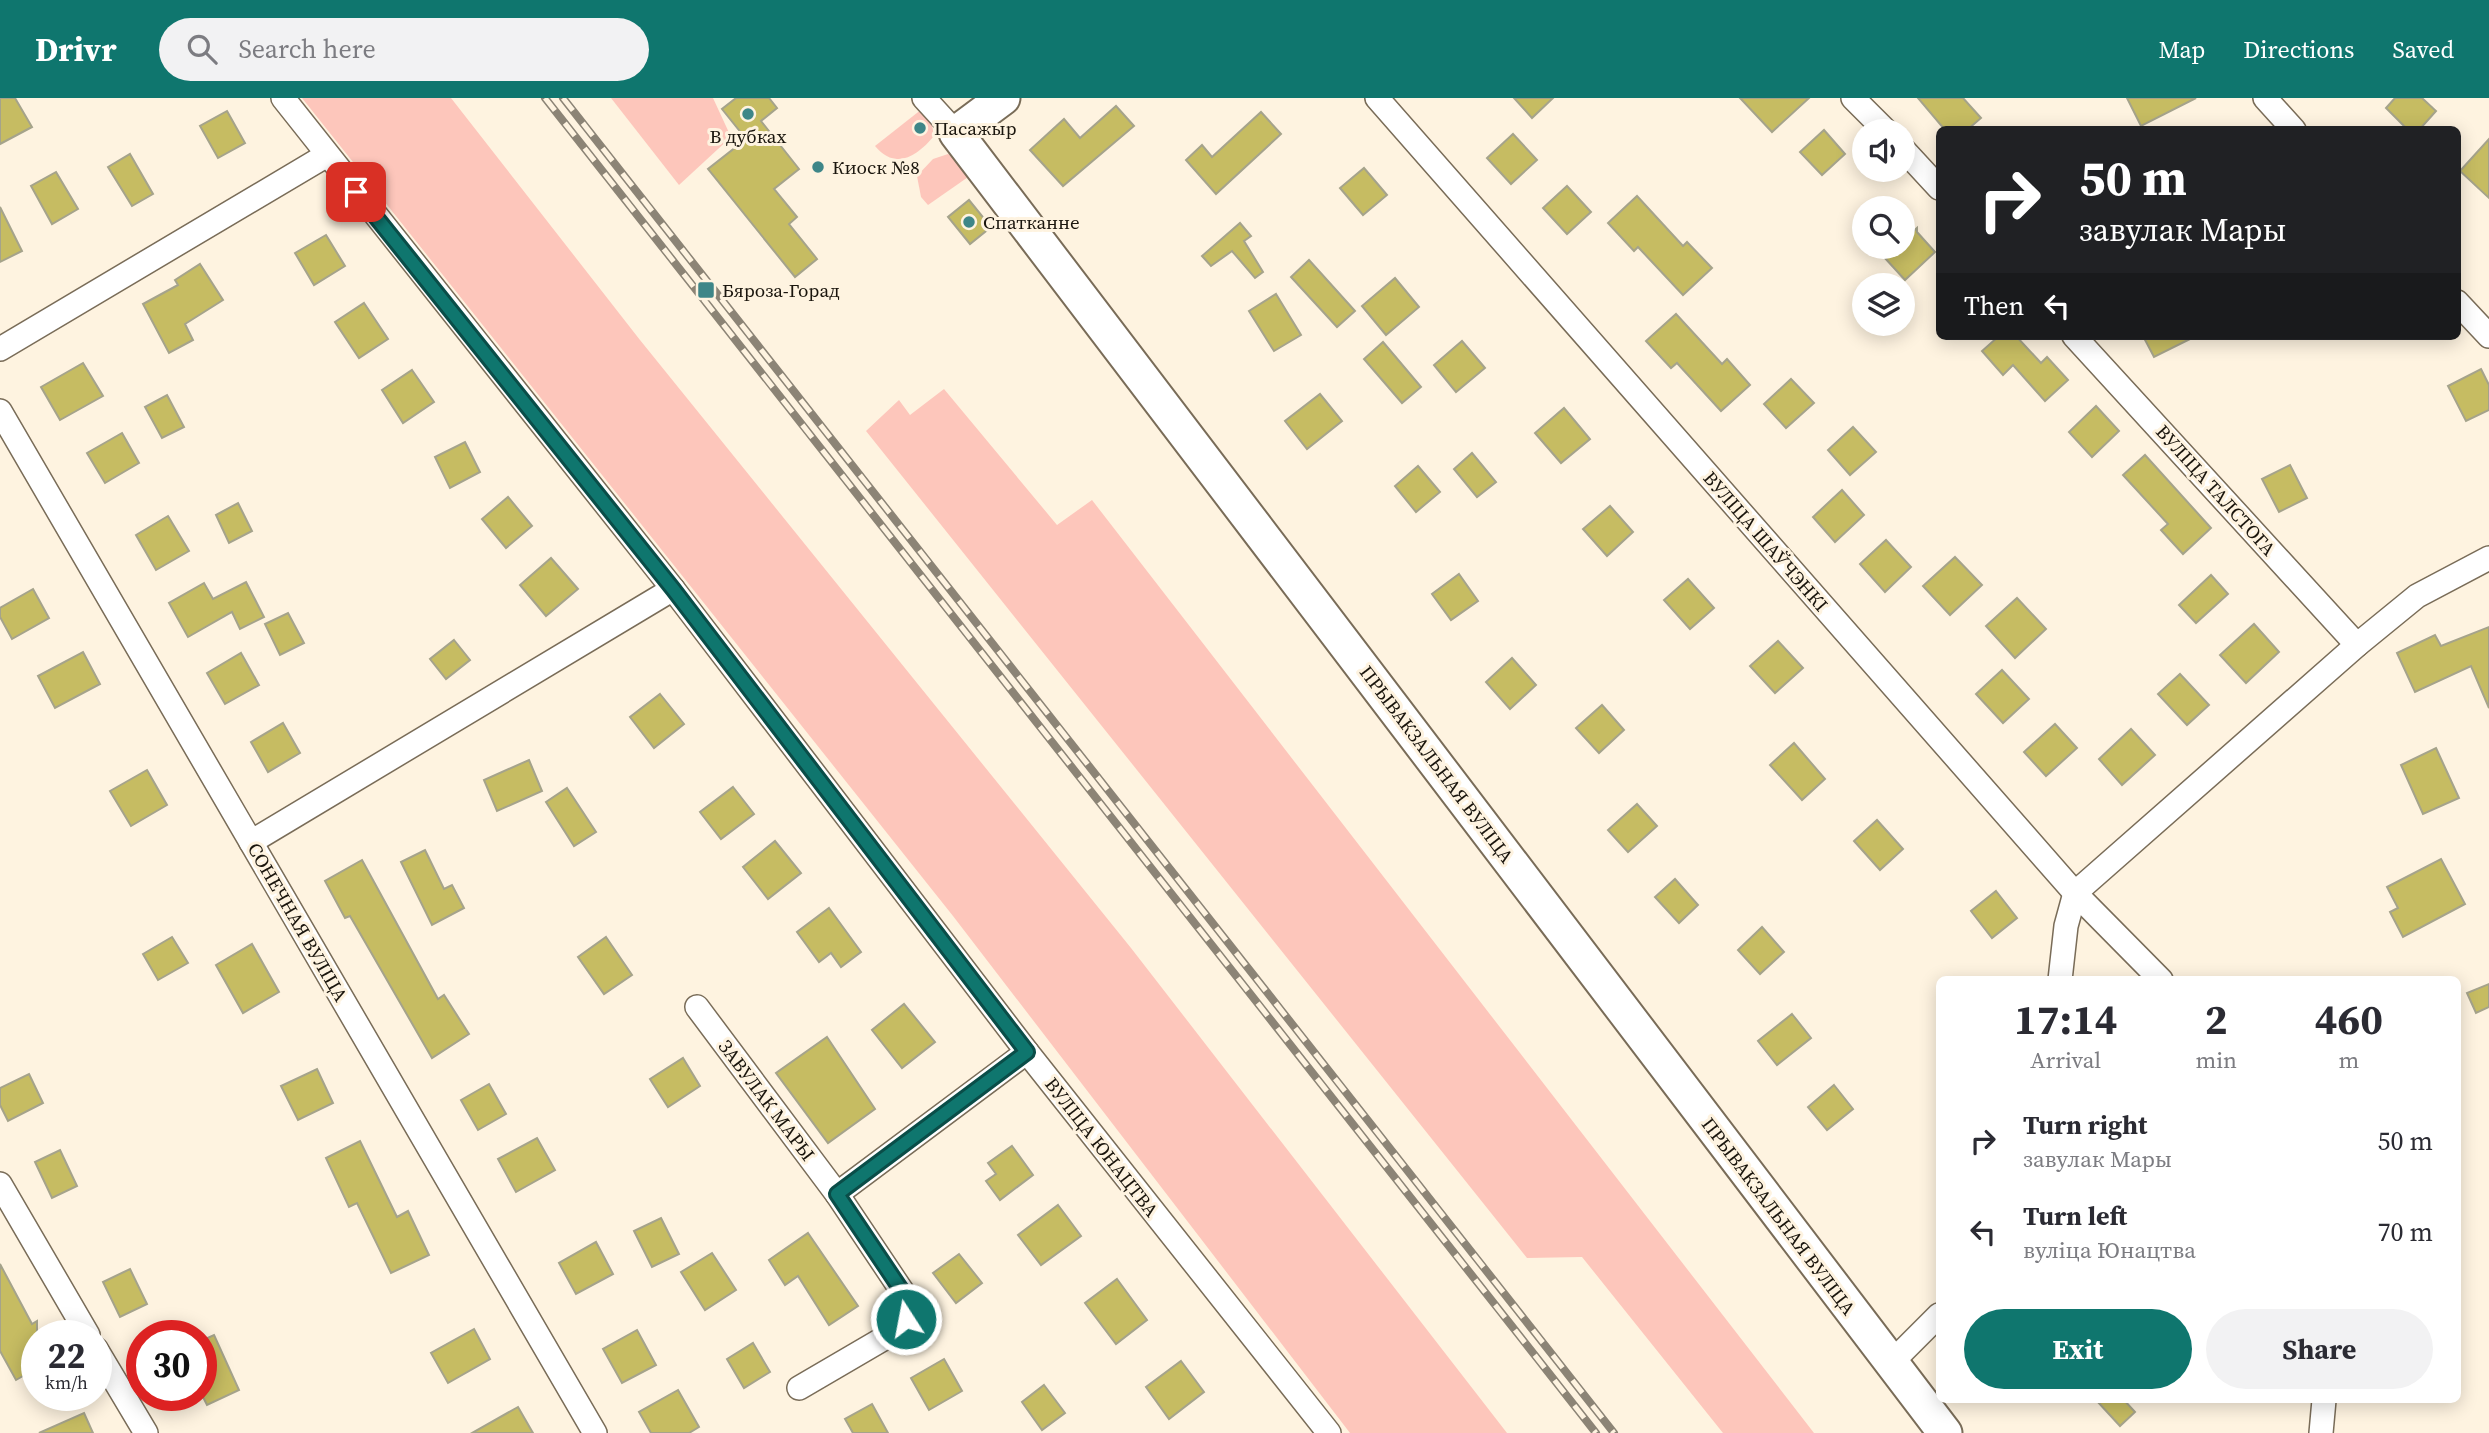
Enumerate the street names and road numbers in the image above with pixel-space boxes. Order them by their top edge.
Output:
street label: ВУЛІЦА ТАЛСТОГА [2150,419,2282,561]
street label: ВУЛІЦА ШАЎЧЭНКІ [1698,465,1834,617]
street label: ПРЫВАКЗАЛЬНАЯ ВУЛІЦА [1354,660,1520,868]
street label: СОНЕЧНАЯ ВУЛІЦА [242,838,354,1006]
street label: ЗАВУЛАК МАРЫ [713,1034,821,1166]
street label: ВУЛІЦА ЮНАЦТВА [1039,1072,1165,1222]
street label: ПРЫВАКЗАЛЬНАЯ ВУЛІЦА [1696,1112,1862,1320]

